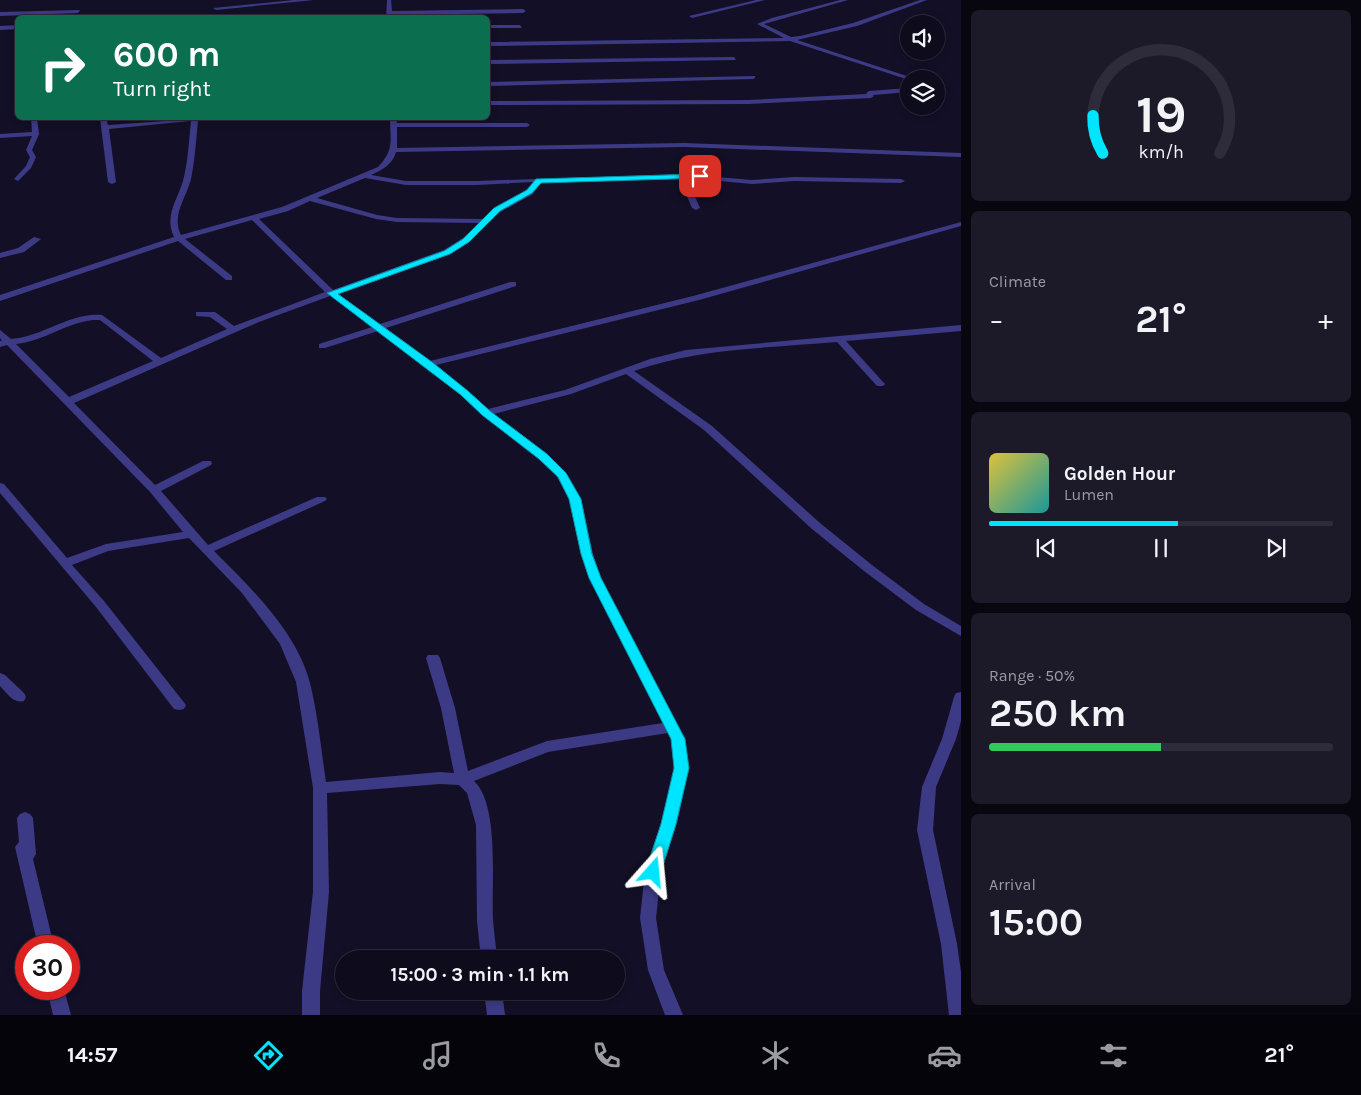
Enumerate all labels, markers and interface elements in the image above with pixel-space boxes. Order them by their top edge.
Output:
map controls [900,15,945,115]
button: sound [900,15,945,60]
text: 600 m [113,34,221,75]
icon: right [30,35,95,100]
button: layers [900,70,945,115]
text: Turn right [113,76,211,102]
text: 19 [1136,84,1186,145]
text: km/h [1138,142,1184,163]
pin [679,155,721,197]
icon: arrive [686,162,714,190]
text: Climate [989,272,1046,291]
text: 21° [1135,297,1187,342]
text: − [989,303,1004,336]
text: + [1318,303,1333,336]
text: Golden Hour [1064,463,1175,485]
text: Lumen [1064,485,1114,504]
icon: previous [1032,534,1060,562]
icon: pause [1147,534,1175,562]
icon: next [1262,534,1290,562]
text: Range · 50% [989,666,1075,685]
text: 250 km [989,691,1126,736]
position arrow [626,845,678,897]
text: Arrival [989,875,1036,894]
text: 15:00 [989,900,1083,945]
speed limit sign: 30 [15,935,80,1000]
text: 15:00 · 3 min · 1.1 km [391,964,569,986]
icon: directions [251,1038,286,1073]
icon: music [420,1038,455,1073]
icon: phone [589,1038,624,1073]
icon: climate [758,1038,793,1073]
icon: car [927,1038,962,1073]
icon: filters [1096,1038,1131,1073]
text: 14:57 [67,1042,118,1068]
text: 21° [1264,1042,1294,1068]

